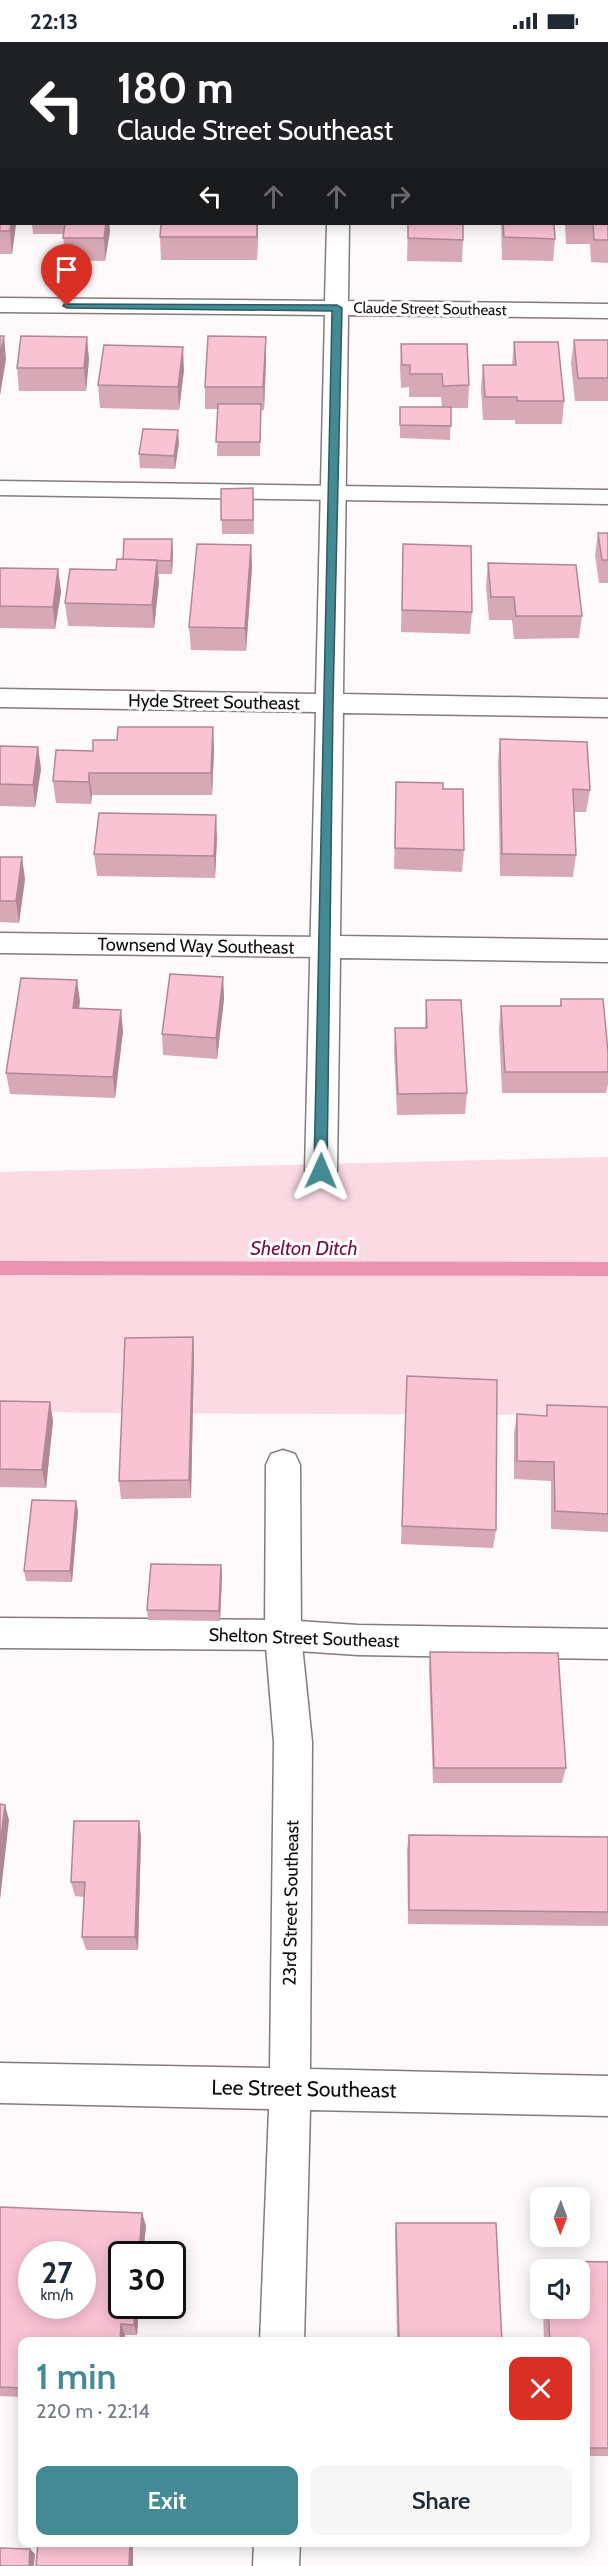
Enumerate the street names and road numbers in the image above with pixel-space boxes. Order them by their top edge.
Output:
street label: Claude Street Southeast [353,299,507,319]
street label: Hyde Street Southeast [128,690,300,714]
street label: Townsend Way Southeast [98,933,294,959]
street label: Shelton Street Southeast [208,1624,400,1652]
street label: 23rd Street Southeast [279,1820,303,1986]
street label: Lee Street Southeast [211,2074,397,2103]

